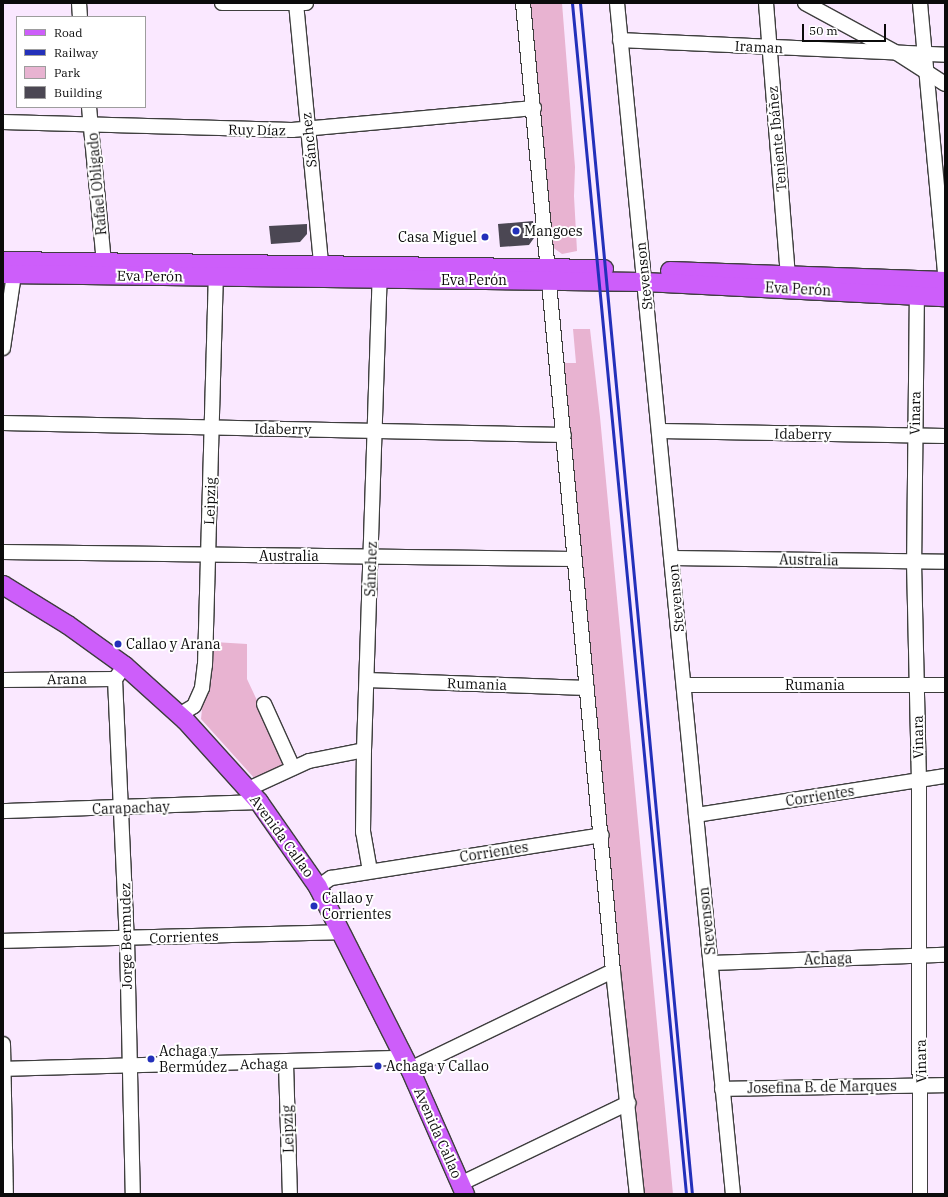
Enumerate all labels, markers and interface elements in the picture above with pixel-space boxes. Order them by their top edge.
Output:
legend [16,16,146,108]
scale bar [804,16,888,42]
text: 50 m [809,23,838,38]
text: Road [54,25,83,40]
street label: Iraman [734,37,784,57]
text: Railway [54,45,98,60]
text: Park [54,65,80,80]
text: Building [54,85,102,100]
street label: Teniente Ibáñez [764,85,790,193]
street label: Sánchez [298,112,320,168]
street label: Ruy Díaz [228,121,286,139]
street label: Rafael Obligado [84,132,110,236]
place label: Mangoes [524,223,583,239]
marker: Mangoes [511,226,521,236]
place label: Casa Miguel [398,229,477,245]
marker: Casa Miguel [480,232,490,242]
street label: Stevenson [632,241,656,311]
street label: Eva Perón [117,267,183,285]
street label: Eva Perón [441,272,507,288]
street label: Eva Perón [765,279,831,299]
street label: Vinara [906,391,924,435]
street label: Idaberry [254,420,312,438]
street label: Idaberry [774,425,832,443]
street label: Leipzig [201,477,219,525]
street label: Sánchez [362,541,380,597]
street label: Australia [259,548,319,564]
street label: Australia [779,551,839,569]
street label: Stevenson [665,563,687,633]
place label: Callao y Arana [126,636,221,652]
marker: Callao y Arana [113,639,123,649]
street label: Arana [47,670,87,688]
street label: Rumania [447,675,507,693]
street label: Rumania [785,677,845,693]
street label: Vinara [909,715,927,759]
street label: Corrientes [784,782,856,810]
street label: Avenida Callao [247,792,317,880]
street label: Carapachay [92,798,170,818]
street label: Corrientes [458,838,530,866]
street label: Jorge Bermudez [117,882,135,990]
street label: Stevenson [695,886,719,956]
place label: Callao y Corrientes [322,890,391,922]
marker: Callao y Corrientes [309,901,319,911]
street label: Corrientes [149,927,219,947]
street label: Achaga [804,950,852,968]
street label: Vinara [912,1039,930,1083]
place label: Achaga y Bermúdez [159,1043,227,1076]
marker: Achaga y Bermúdez [146,1054,156,1064]
street label: Achaga [240,1055,288,1073]
place label: Achaga y Callao [386,1058,489,1074]
marker: Achaga y Callao [373,1061,383,1071]
street label: Josefina B. de Marques [747,1077,897,1097]
street label: Avenida Callao [411,1085,465,1181]
street label: Leipzig [279,1105,297,1153]

